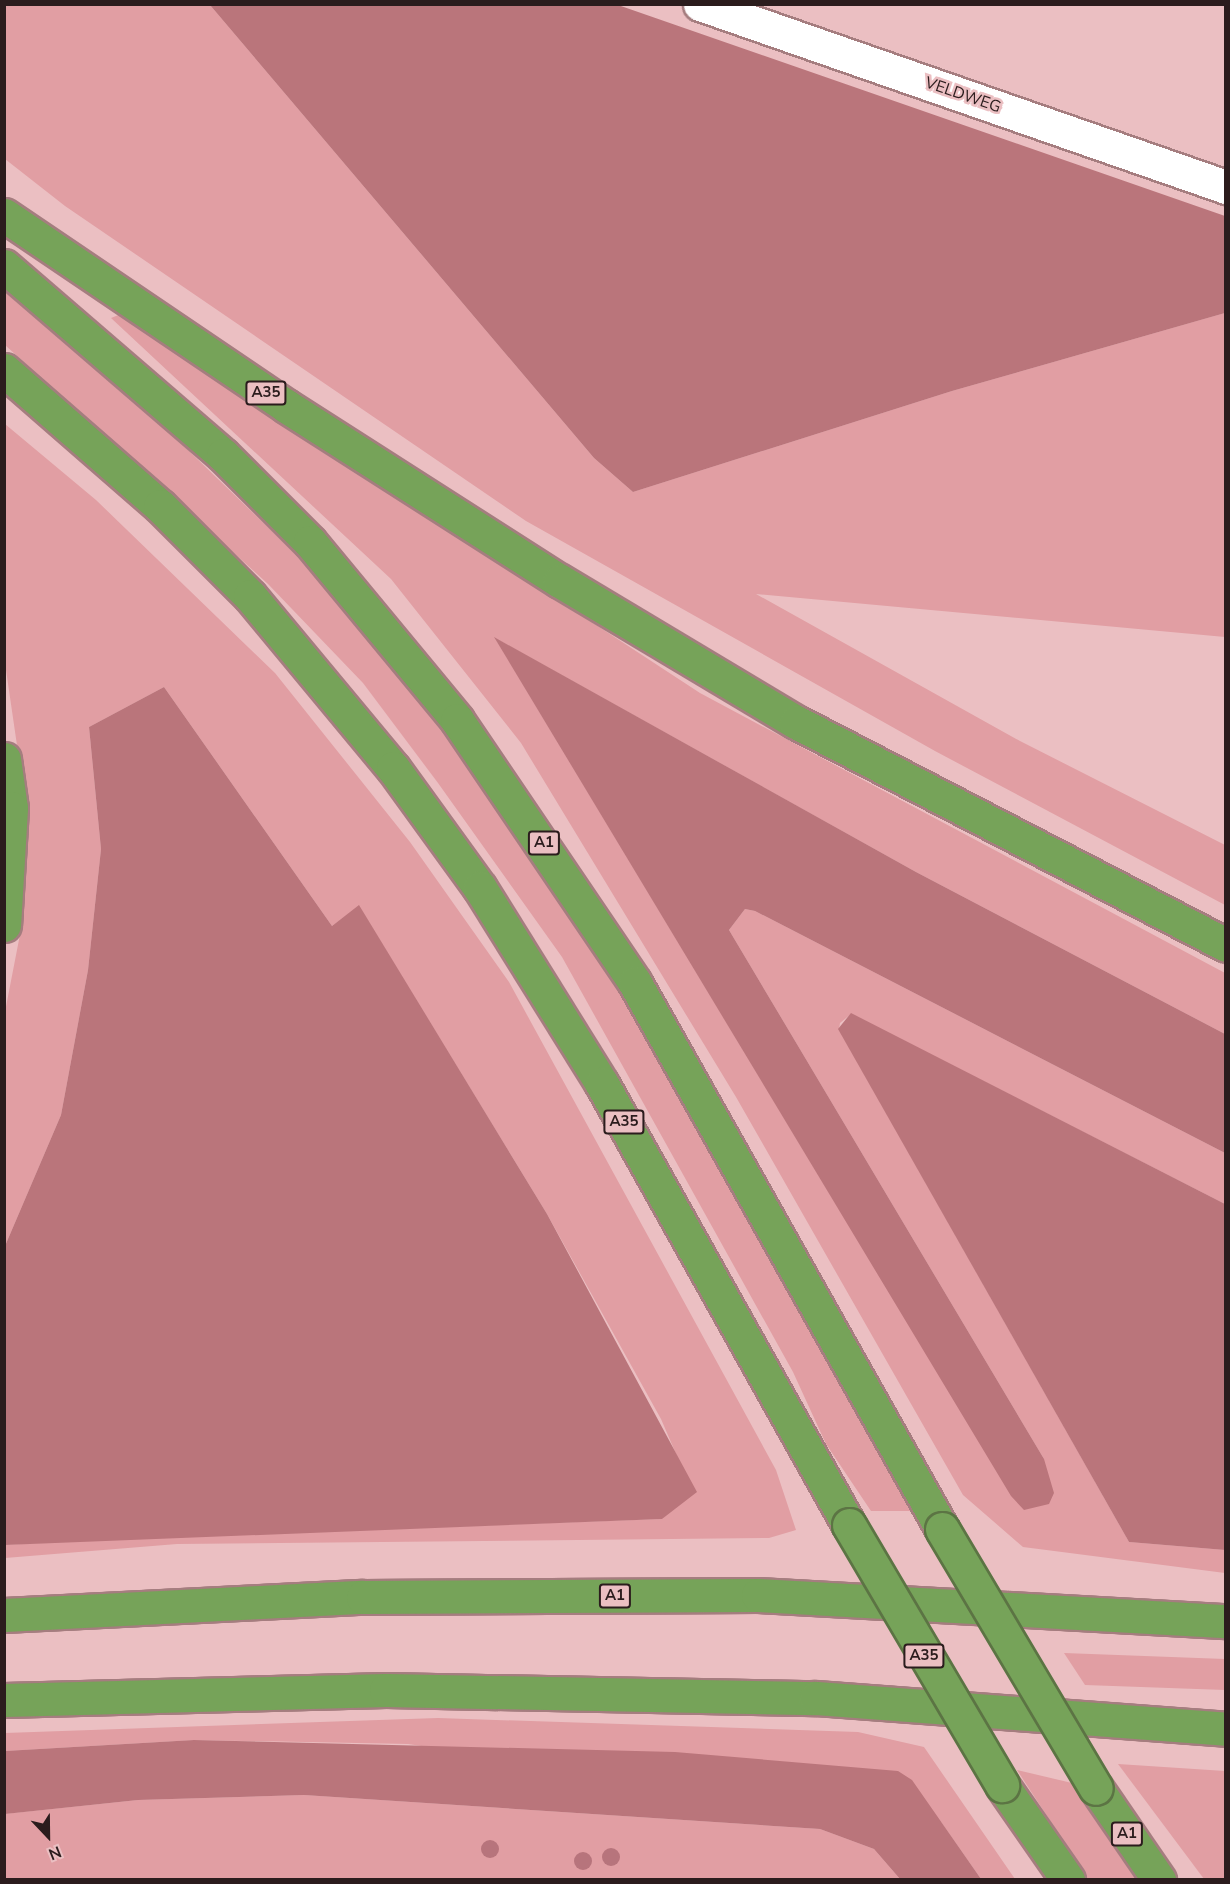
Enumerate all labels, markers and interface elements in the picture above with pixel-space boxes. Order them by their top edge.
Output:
street label: VELDWEG [922,73,1004,117]
road number: A35 [245,381,287,405]
road number: A1 [528,831,560,855]
road number: A35 [603,1110,645,1134]
road number: A1 [598,1584,632,1608]
road number: A35 [903,1644,945,1668]
north arrow [18,1806,78,1866]
road number: A1 [1110,1822,1144,1846]
text: N [45,1840,64,1865]

